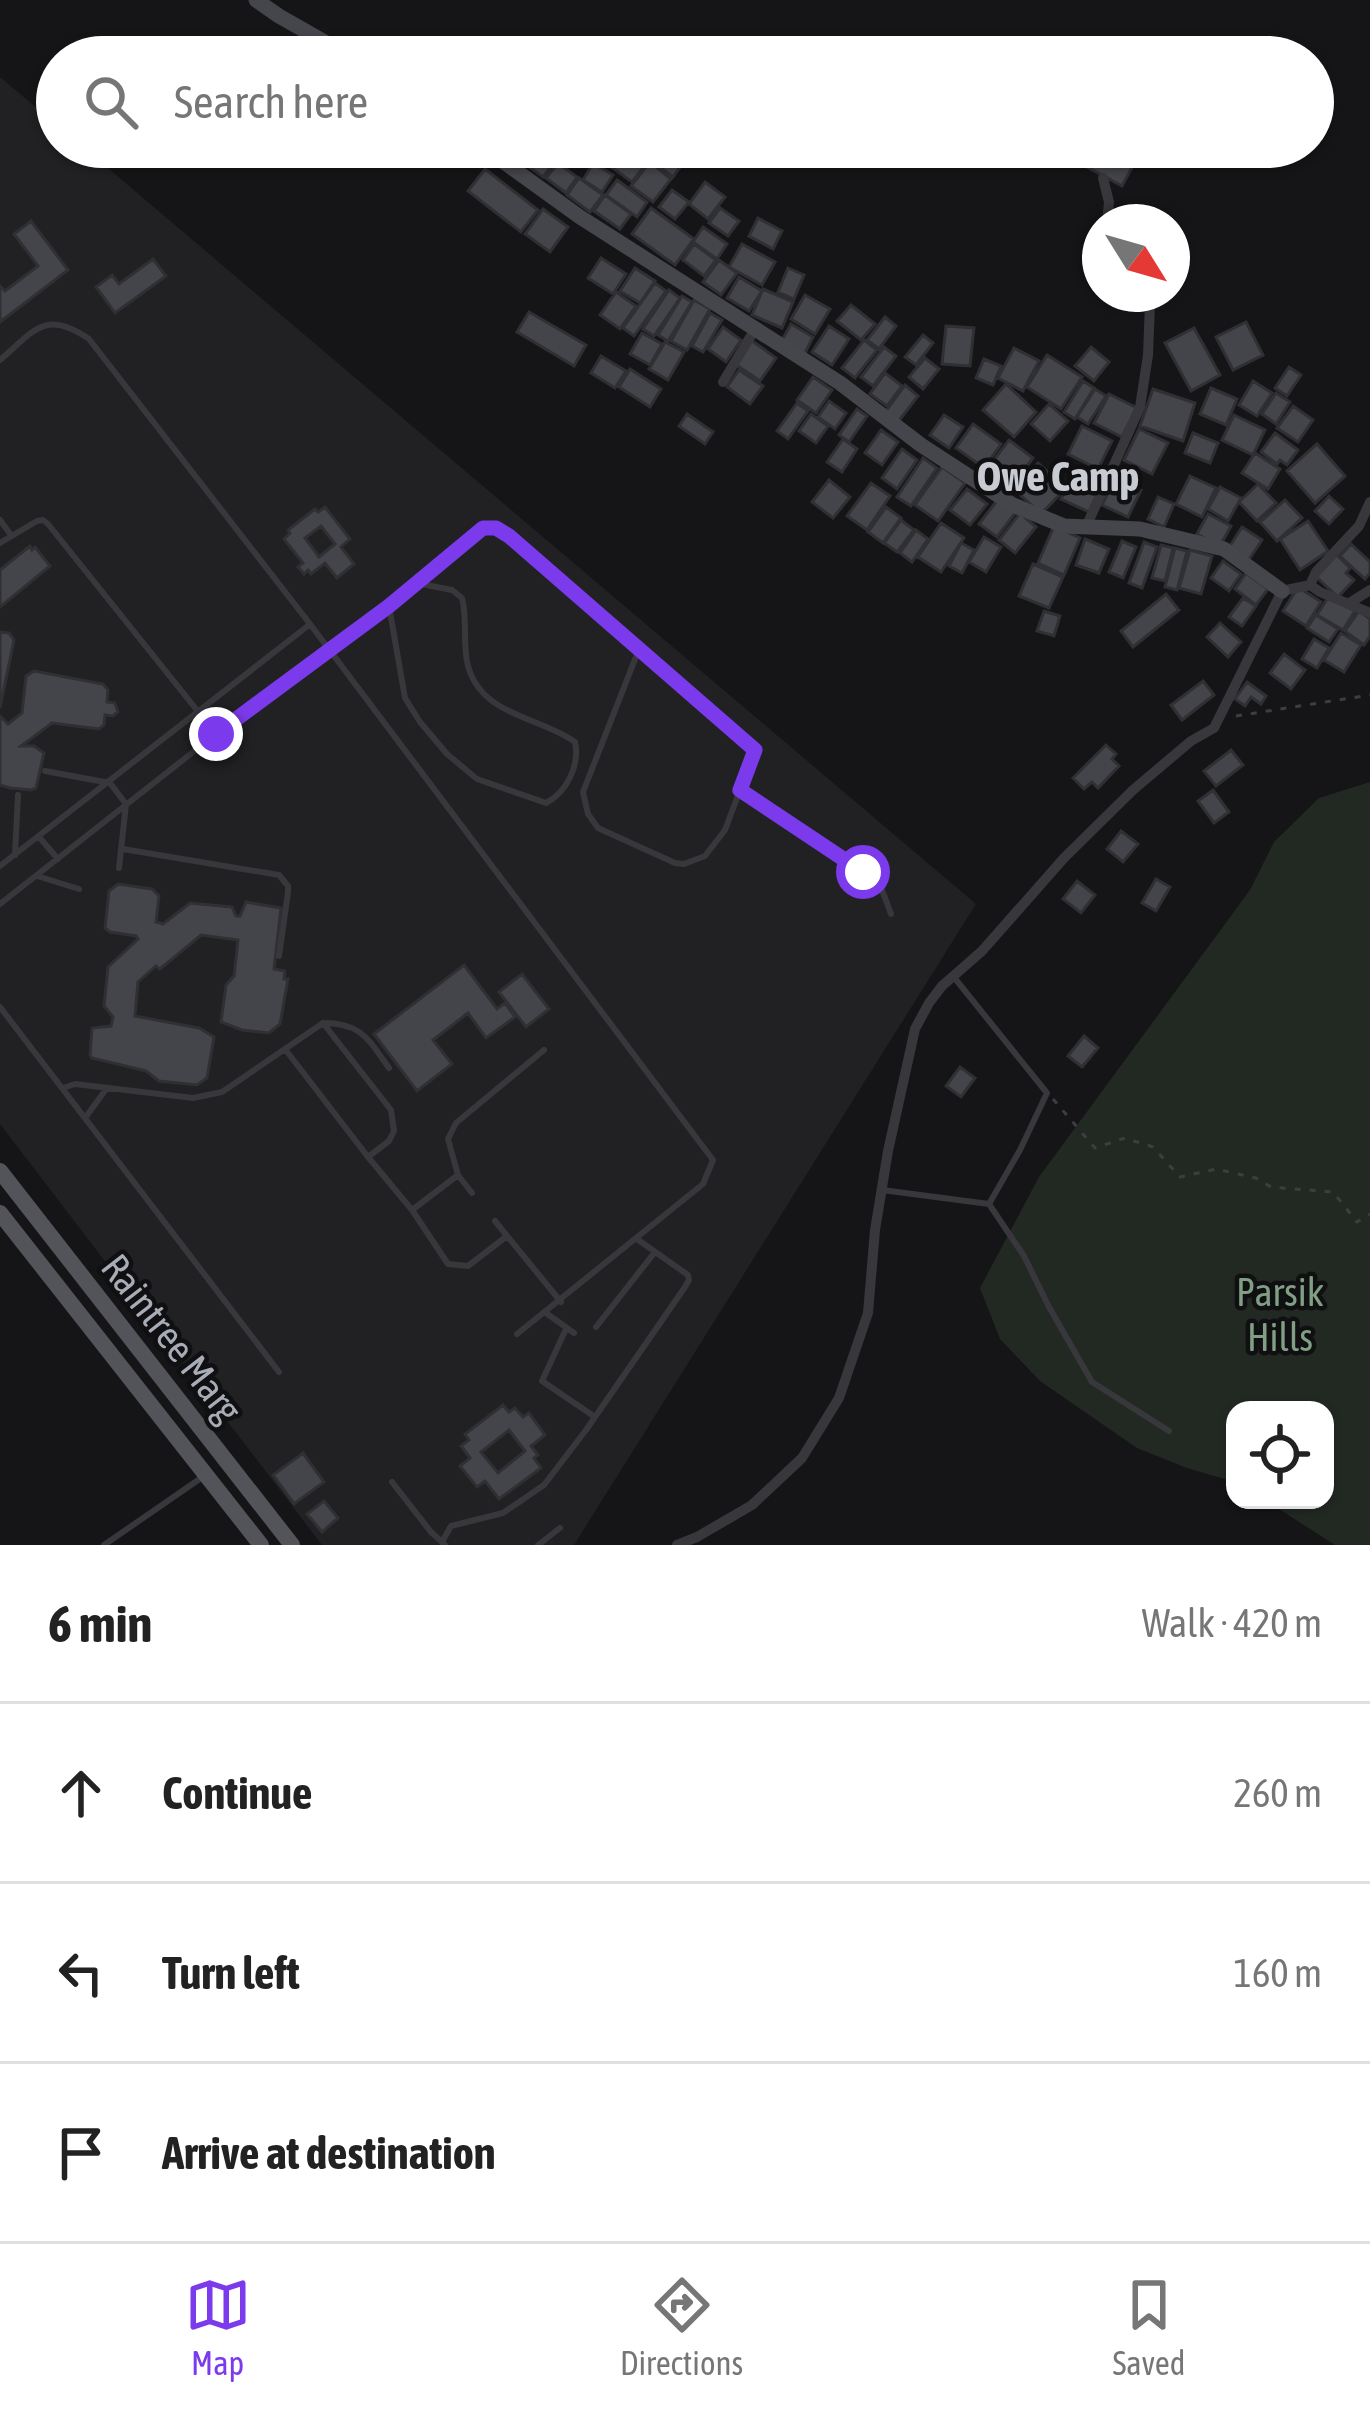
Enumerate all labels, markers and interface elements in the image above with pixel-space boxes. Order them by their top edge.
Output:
search box [36,36,1334,168]
icon: search [78,69,144,135]
text: Search here [174,76,368,128]
north arrow [1082,204,1190,312]
district label: Owe Camp [977,452,1139,500]
route end [189,707,243,761]
route start [836,845,890,899]
street label: Raintree Marg [93,1246,251,1431]
park label: Parsik Hills [1236,1270,1324,1359]
map controls [1226,1401,1334,1509]
button: locate [1226,1401,1334,1509]
text: 6 min [48,1594,152,1653]
text: Walk · 420 m [1142,1601,1322,1645]
icon: ahead [48,1760,114,1826]
text: Continue [162,1767,313,1819]
text: 260 m [1234,1771,1322,1815]
icon: left [48,1940,114,2006]
text: Turn left [162,1947,300,1999]
text: 160 m [1234,1951,1322,1995]
icon: arrive [48,2120,114,2186]
text: Arrive at destination [162,2127,496,2179]
tab: Map [185,2272,251,2382]
tab: Directions [620,2272,743,2382]
tab: Saved [1112,2272,1185,2382]

